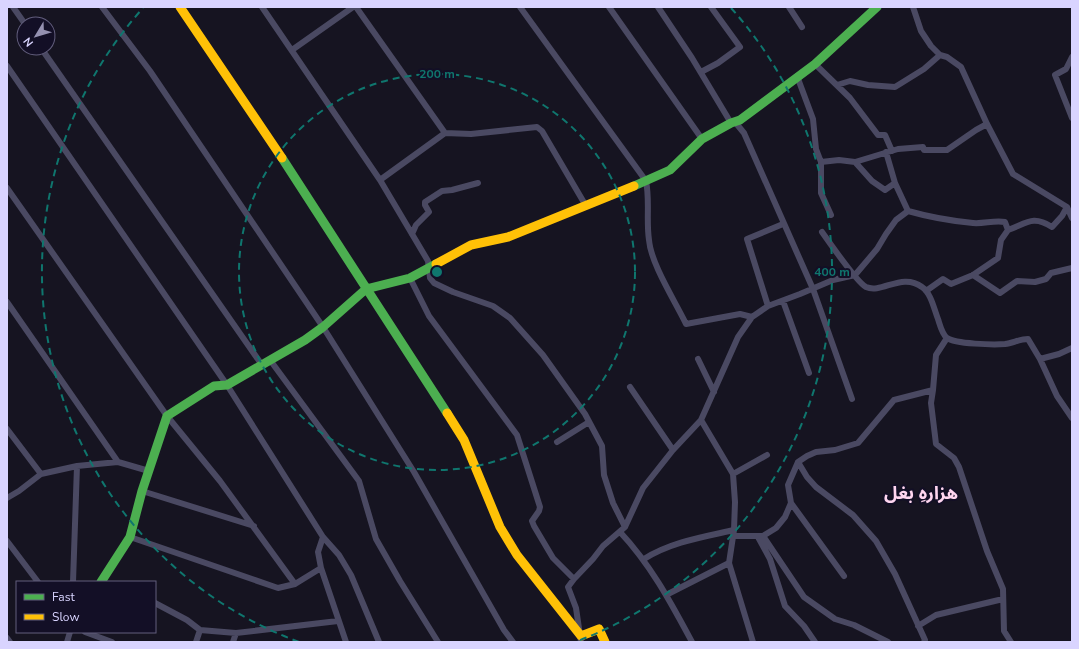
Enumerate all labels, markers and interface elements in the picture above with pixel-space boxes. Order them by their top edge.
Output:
north arrow [16,16,56,56]
text: N [20,34,37,50]
text: 200 m [419,66,455,82]
text: 400 m [814,264,850,280]
centre of rings [430,265,444,279]
district label: هزارهِ بغل [884,481,958,505]
legend [16,581,156,633]
text: Fast [52,589,75,605]
text: Slow [52,609,80,625]

